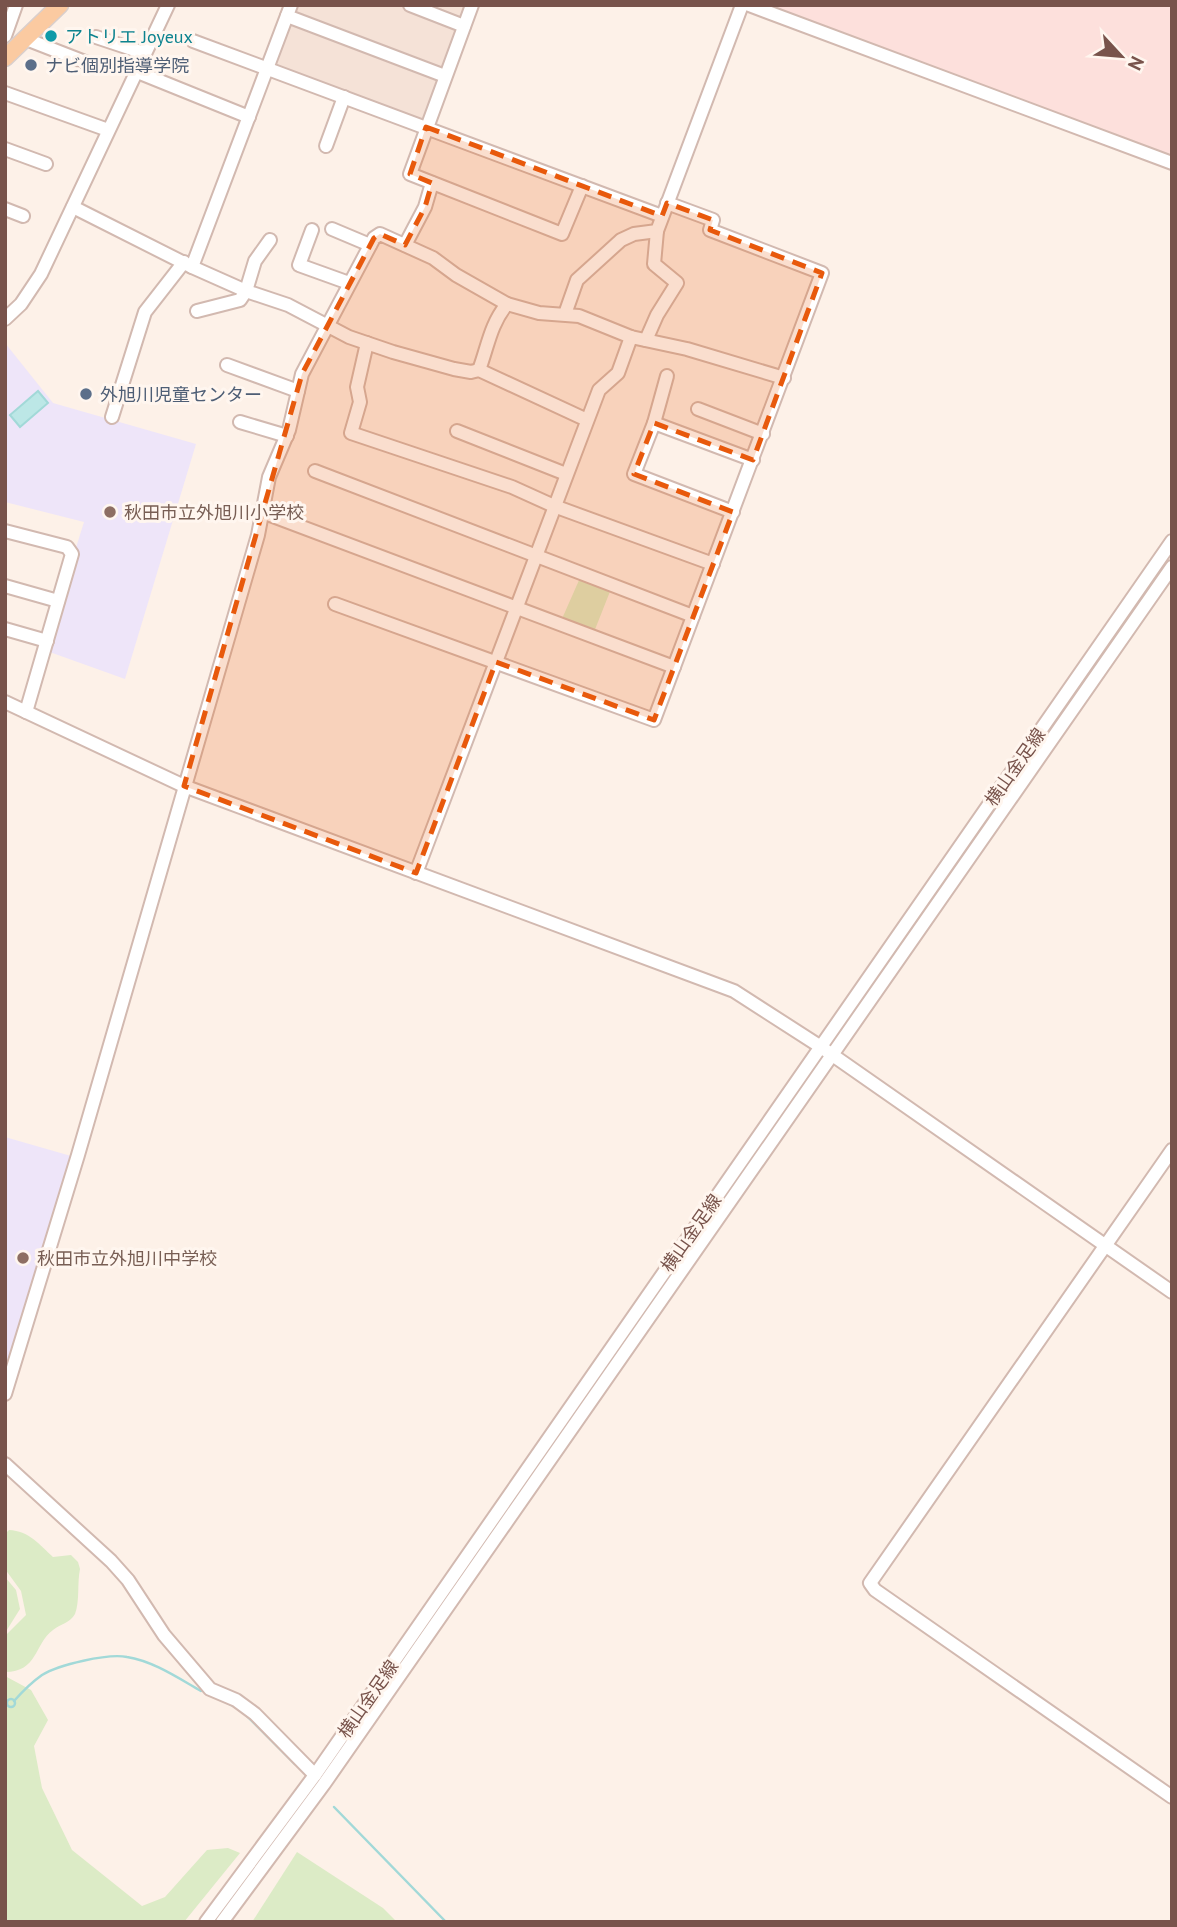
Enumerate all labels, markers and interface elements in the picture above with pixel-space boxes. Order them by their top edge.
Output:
north arrow [1086,21,1156,91]
place label: アトリエ Joyeux [65,25,193,48]
marker: アトリエ Joyeux [43,28,59,44]
text: N [1123,53,1150,74]
place label: ナビ個別指導学院 [45,54,189,77]
marker: ナビ個別指導学院 [23,57,39,73]
place label: 外旭川児童センター [100,383,262,406]
marker: 外旭川児童センター [78,386,94,402]
place label: 秋田市立外旭川小学校 [124,501,304,524]
marker: 秋田市立外旭川小学校 [102,504,118,520]
street label: 横山金足線 [980,724,1050,810]
street label: 横山金足線 [656,1190,726,1276]
place label: 秋田市立外旭川中学校 [37,1247,217,1270]
marker: 秋田市立外旭川中学校 [15,1250,31,1266]
street label: 横山金足線 [333,1656,403,1742]

